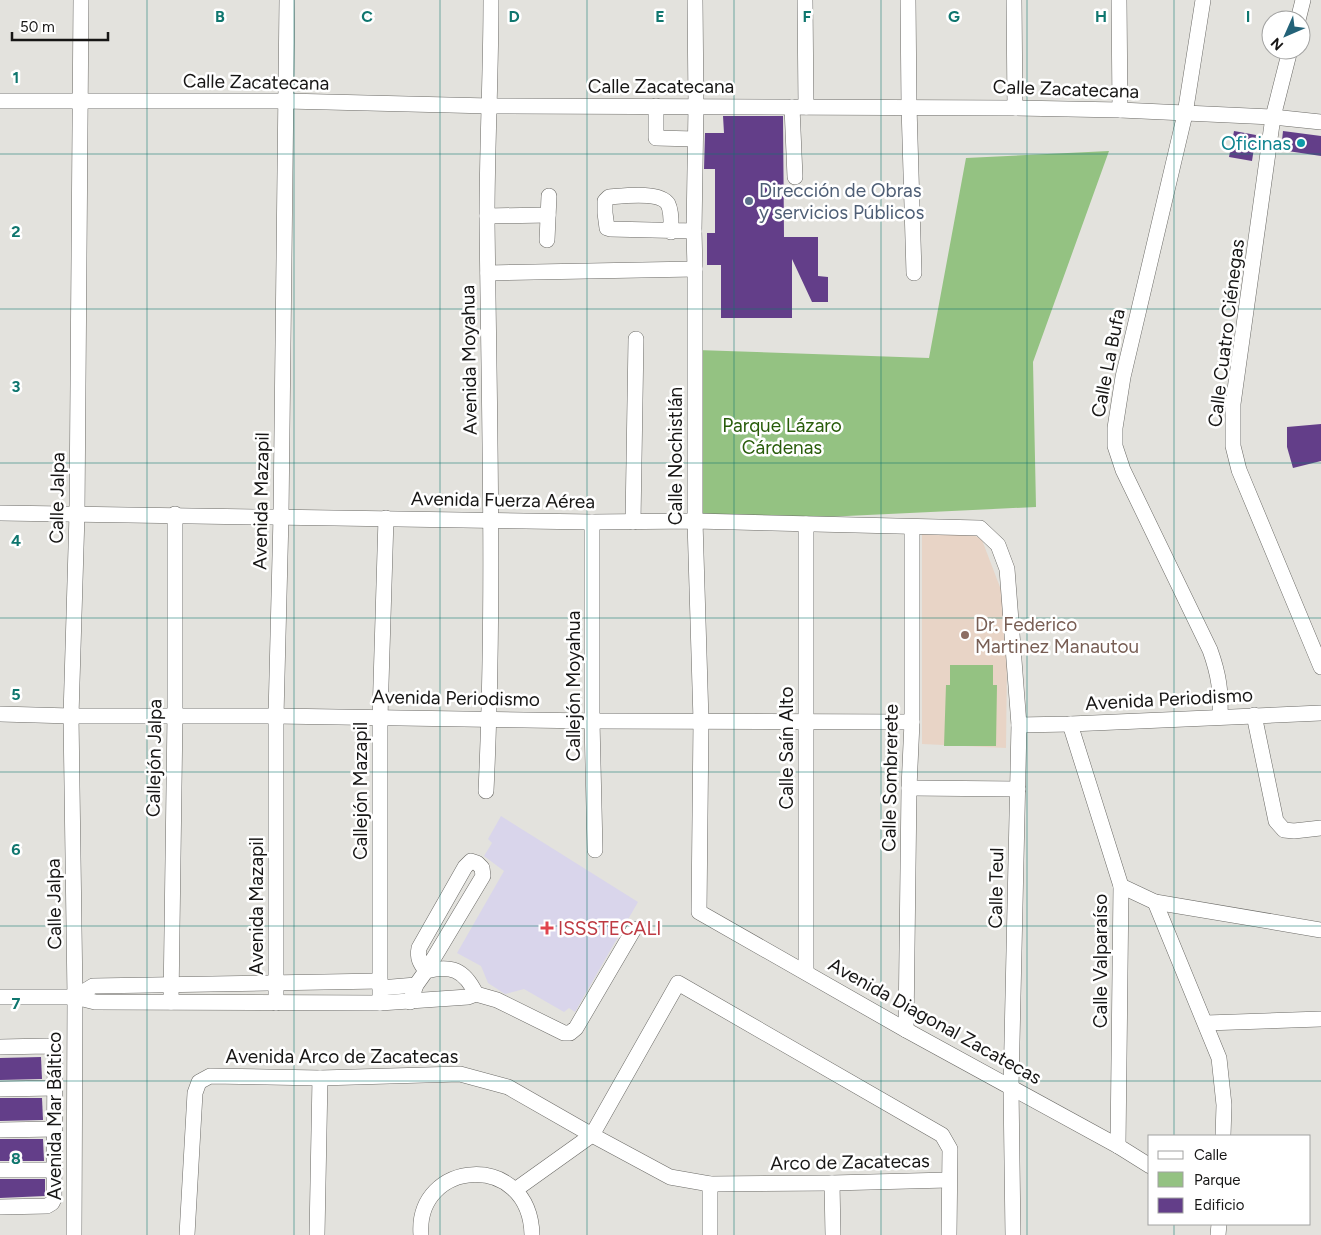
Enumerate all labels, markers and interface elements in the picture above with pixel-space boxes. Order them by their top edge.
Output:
text: B [215,7,225,26]
text: C [361,7,373,26]
text: D [508,7,520,26]
text: E [655,7,665,26]
text: F [803,7,812,26]
text: G [948,7,960,26]
text: H [1095,7,1107,26]
text: I [1246,7,1250,26]
scale bar [12,10,109,42]
north arrow [1261,10,1311,60]
text: 50 m [20,18,55,36]
text: N [1267,34,1287,54]
text: 1 [13,68,19,87]
street label: Calle Zacatecana [183,69,329,95]
street label: Calle Zacatecana [588,75,734,98]
street label: Calle Zacatecana [992,75,1140,103]
place label: Oficinas [1221,132,1291,155]
marker: Oficinas [1295,137,1307,149]
place label: Dirección de Obras y servicios Públicos [759,179,924,224]
marker: Dirección de Obras y servicios Públicos [743,195,755,207]
text: 2 [11,222,21,241]
street label: Calle Cuatro Ciénegas [1203,238,1249,428]
street label: Avenida Moyahua [456,285,482,435]
street label: Calle La Bufa [1086,307,1130,419]
text: 3 [12,377,21,396]
street label: Calle Nochistlán [664,387,687,525]
park label: Parque Lázaro Cárdenas [722,414,842,459]
street label: Avenida Mazapil [248,432,274,570]
street label: Calle Jalpa [45,452,69,544]
street label: Avenida Fuerza Aérea [411,487,595,513]
text: 4 [11,531,21,550]
street label: Callejón Moyahua [562,611,585,761]
place label: Dr. Federico Martinez Manautou [975,613,1139,658]
marker: Dr. Federico Martinez Manautou [959,629,971,641]
street label: Avenida Periodismo [1085,683,1253,715]
text: 5 [11,685,21,704]
street label: Avenida Periodismo [372,685,540,711]
street label: Calle Saín Alto [775,686,798,810]
street label: Callejón Jalpa [141,699,167,817]
street label: Calle Sombrerete [877,704,903,852]
street label: Callejón Mazapil [349,722,372,860]
street label: Avenida Mazapil [245,837,268,975]
text: 6 [11,840,21,859]
street label: Calle Teul [984,847,1008,929]
street label: Calle Jalpa [42,858,66,950]
street label: Calle Valparaíso [1089,894,1112,1028]
place label: ISSSTECALI [558,917,661,940]
marker: ISSSTECALI [540,921,554,935]
street label: Avenida Diagonal Zacatecas [825,953,1046,1089]
text: 7 [12,994,21,1013]
street label: Avenida Mar Báltico [43,1032,66,1200]
street label: Avenida Arco de Zacatecas [226,1045,459,1068]
legend [1148,1135,1311,1225]
text: Calle [1194,1146,1227,1164]
text: 8 [11,1149,21,1168]
street label: Arco de Zacatecas [770,1149,930,1175]
text: Parque [1194,1171,1241,1189]
text: Edificio [1194,1196,1245,1214]

